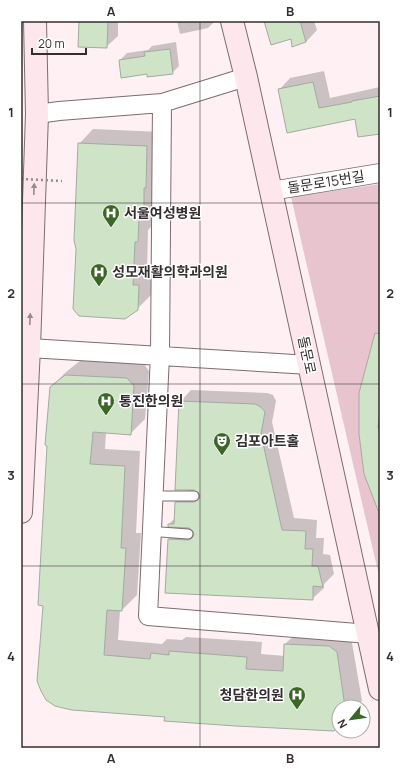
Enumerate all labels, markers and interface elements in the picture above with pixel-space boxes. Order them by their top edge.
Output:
text: A [107,2,116,20]
text: B [286,2,294,20]
scale bar [32,30,86,56]
text: 20 m [38,35,65,52]
text: 1 [8,103,14,121]
text: 1 [387,103,393,121]
street label: 돌문로15번길 [286,166,366,197]
one-way arrow [31,183,38,195]
hospital icon: 서울여성병원 [101,203,121,228]
place label: 서울여성병원 [124,203,201,222]
hospital icon: 성모재활의학과의원 [89,262,109,287]
place label: 성모재활의학과의원 [112,262,228,281]
text: 2 [7,284,15,302]
text: 2 [386,284,394,302]
one-way arrow [27,312,33,325]
street label: 돌문로 [294,334,321,376]
hospital icon: 통진한의원 [96,391,116,416]
place label: 통진한의원 [119,391,183,410]
theatre icon: 김포아트홀 [212,431,232,456]
place label: 김포아트홀 [235,431,300,450]
text: 3 [7,466,15,484]
text: 3 [386,466,394,484]
text: 4 [7,647,15,665]
text: 4 [386,647,394,665]
place label: 청담한의원 [220,685,284,704]
hospital icon: 청담한의원 [287,685,307,710]
north arrow [331,699,371,739]
text: N [333,717,350,731]
text: A [107,749,116,767]
text: B [286,749,294,767]

